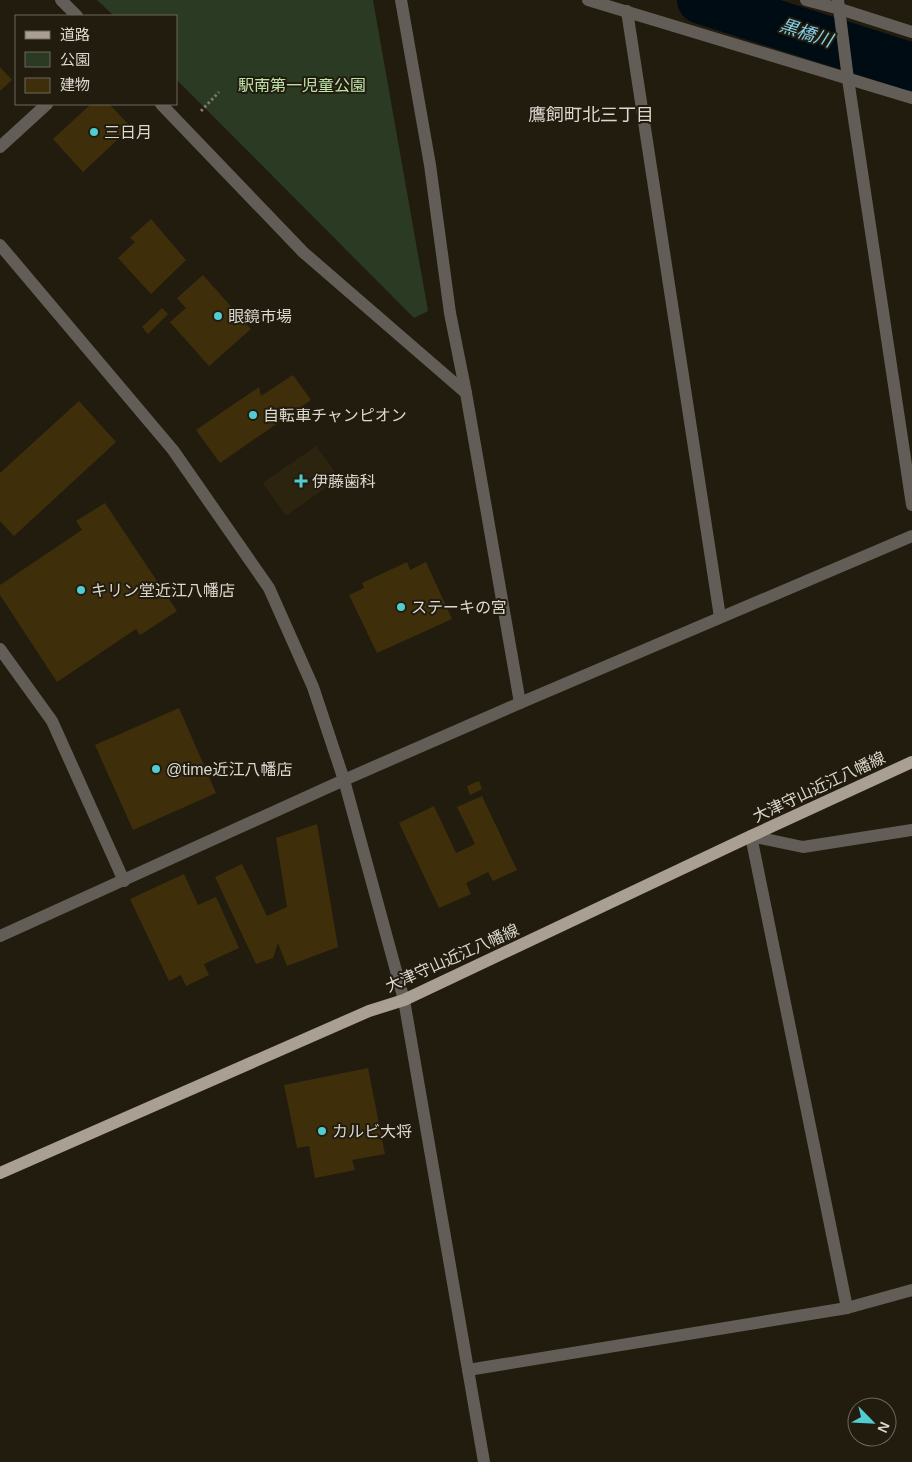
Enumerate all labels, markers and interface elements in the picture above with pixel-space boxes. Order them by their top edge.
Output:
legend [15,15,178,105]
water label: 黒橋川 [777,15,837,51]
text: 道路 [60,26,90,43]
text: 公園 [60,51,90,68]
text: 建物 [60,76,90,93]
park label: 駅南第一児童公園 [238,77,366,94]
district label: 鷹飼町北三丁目 [528,105,654,125]
place label: 三日月 [104,124,152,141]
marker: 三日月 [88,126,100,138]
place label: 眼鏡市場 [228,308,292,325]
marker: 眼鏡市場 [212,310,224,322]
place label: 自転車チャンピオン [263,407,407,424]
marker: 自転車チャンピオン [247,409,259,421]
place label: 伊藤歯科 [312,473,376,490]
marker: 伊藤歯科 [294,474,308,488]
place label: キリン堂近江八幡店 [91,582,235,599]
marker: キリン堂近江八幡店 [75,584,87,596]
place label: ステーキの宮 [411,599,507,616]
marker: ステーキの宮 [395,601,407,613]
street label: 大津守山近江八幡線 [750,749,888,825]
place label: @time近江八幡店 [166,761,292,778]
marker: @time近江八幡店 [150,763,162,775]
street label: 大津守山近江八幡線 [383,921,521,995]
place label: カルビ大将 [332,1123,412,1140]
marker: カルビ大将 [316,1125,328,1137]
north arrow [847,1397,897,1447]
text: N [875,1419,893,1435]

